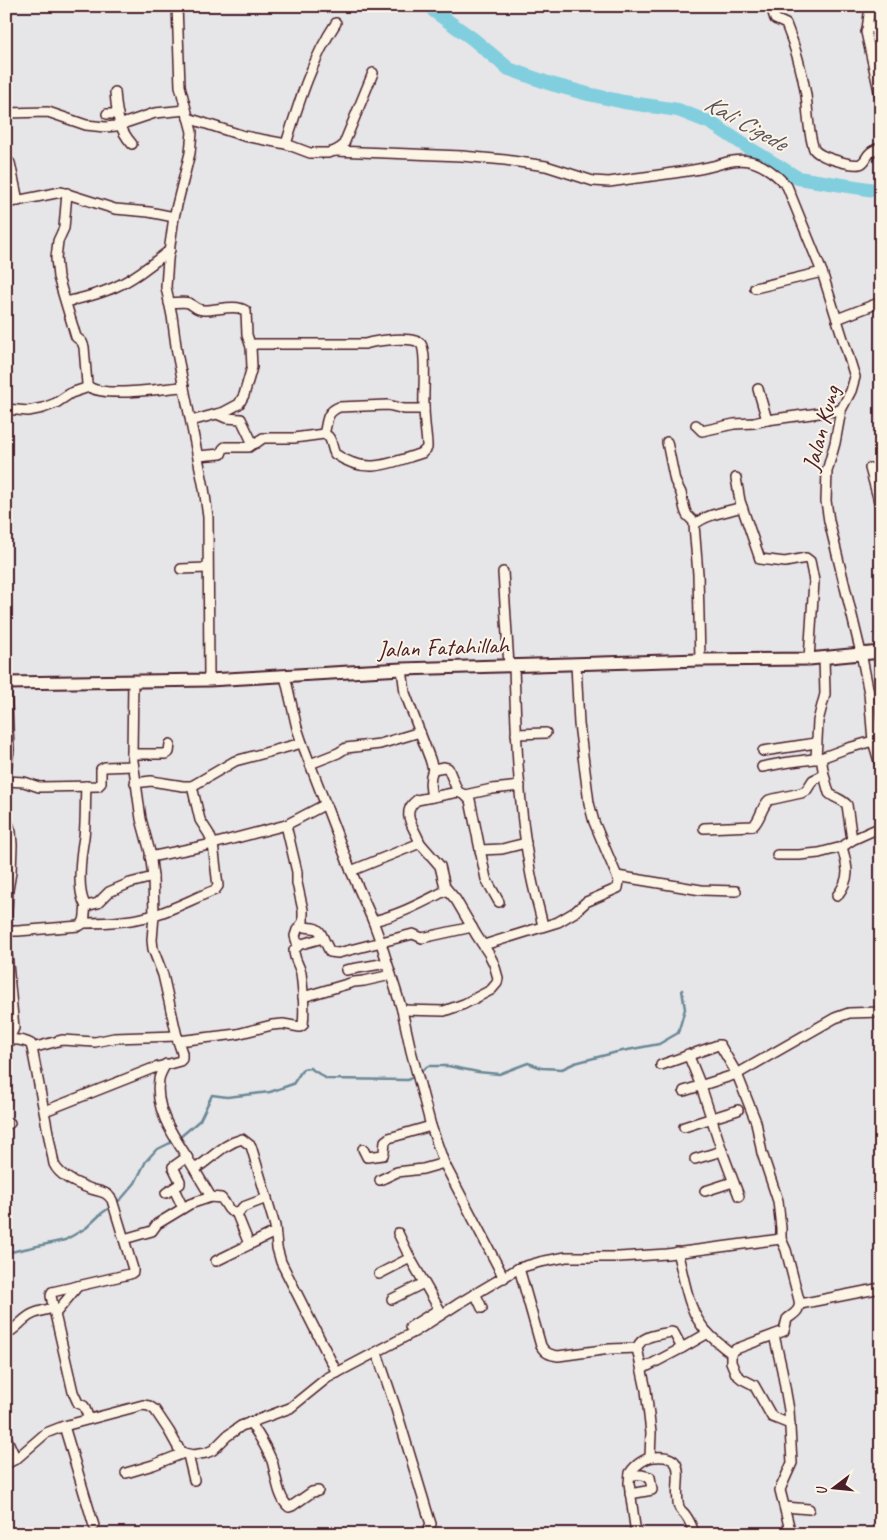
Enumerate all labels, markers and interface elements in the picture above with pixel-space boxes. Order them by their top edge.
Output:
water label: Kali Cigede [699,87,796,160]
street label: Jalan Kung [795,381,847,475]
street label: Jalan Fatahillah [376,630,511,664]
north arrow [810,1462,860,1512]
text: U [812,1483,831,1497]

